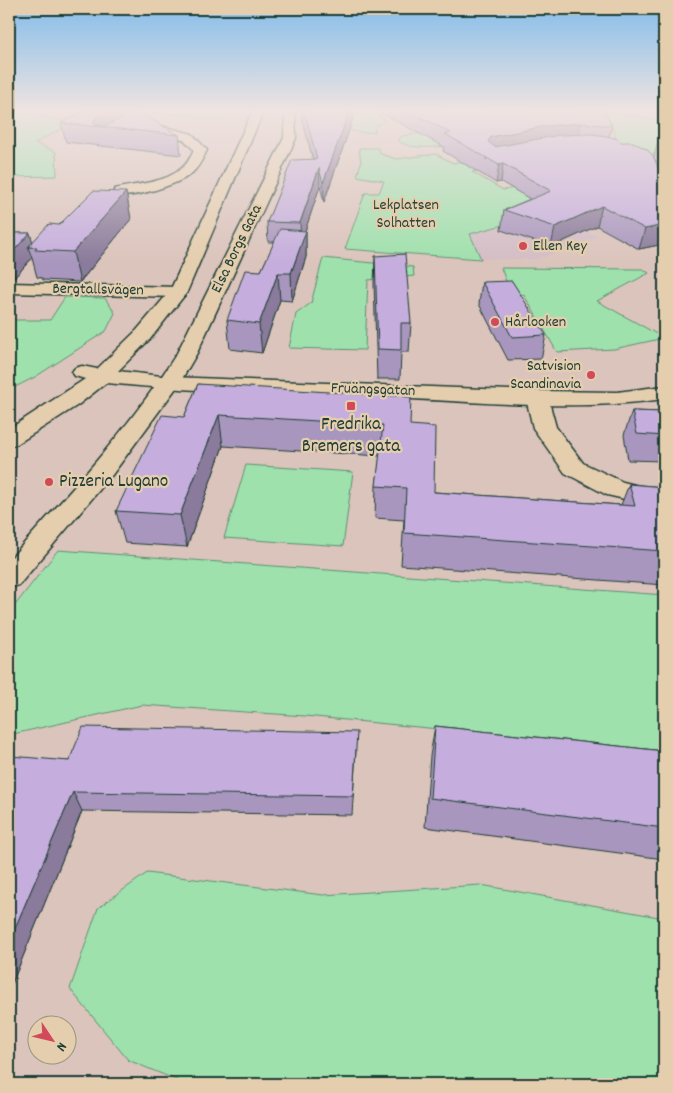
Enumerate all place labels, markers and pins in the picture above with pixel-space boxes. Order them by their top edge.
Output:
place label: Ellen Key [533,235,587,258]
marker: Ellen Key [517,240,529,252]
place label: Hårlooken [505,311,566,334]
marker: Hårlooken [489,316,501,328]
place label: Satvision Scandinavia [510,355,581,396]
marker: Satvision Scandinavia [585,369,597,381]
marker: Fredrika Bremers gata [345,400,357,412]
place label: Fredrika Bremers gata [302,412,401,461]
place label: Pizzeria Lugano [59,469,168,496]
marker: Pizzeria Lugano [43,476,55,488]

